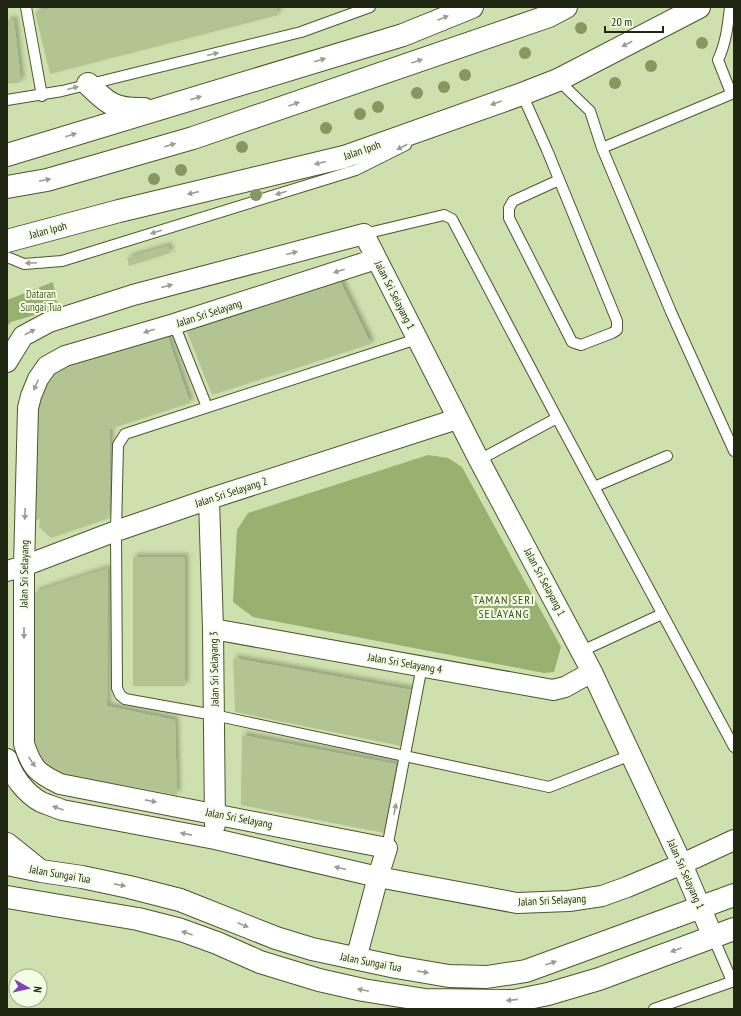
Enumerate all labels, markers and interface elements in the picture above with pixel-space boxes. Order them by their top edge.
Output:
scale bar [605,8,663,34]
text: 20 m [611,14,632,29]
one-way arrow [438,15,450,21]
one-way arrow [621,41,632,47]
one-way arrow [207,51,219,57]
one-way arrow [314,57,326,63]
one-way arrow [411,58,423,64]
one-way arrow [67,85,79,91]
one-way arrow [190,95,202,101]
one-way arrow [288,100,300,106]
one-way arrow [489,101,501,107]
one-way arrow [65,132,77,138]
street label: Jalan Ipoh [341,137,382,163]
one-way arrow [165,142,177,148]
one-way arrow [396,144,407,150]
one-way arrow [313,160,325,166]
one-way arrow [39,177,51,183]
one-way arrow [187,191,199,197]
one-way arrow [274,191,286,197]
street label: Jalan Ipoh [27,218,68,242]
one-way arrow [150,229,162,235]
one-way arrow [286,250,298,256]
street label: Jalan Sri Selayang 1 [371,257,418,332]
one-way arrow [24,260,37,266]
one-way arrow [333,268,345,274]
one-way arrow [161,283,173,289]
park label: Dataran Sungai Tua [20,287,62,314]
street label: Jalan Sri Selayang [174,296,244,330]
one-way arrow [142,328,154,334]
one-way arrow [25,329,36,335]
one-way arrow [32,380,38,392]
street label: Jalan Sri Selayang 2 [192,474,269,511]
one-way arrow [22,508,28,521]
street label: Jalan Sri Selayang [16,540,32,609]
street label: Jalan Sri Selayang 1 [521,545,569,619]
district label: TAMAN SERI SELAYANG [473,592,535,621]
one-way arrow [21,627,27,640]
street label: Jalan Sri Selayang 3 [206,631,222,708]
street label: Jalan Sri Selayang 4 [366,649,443,676]
one-way arrow [28,756,36,767]
one-way arrow [145,798,157,804]
one-way arrow [392,803,398,815]
street label: Jalan Sri Selayang [203,804,274,831]
one-way arrow [52,805,64,811]
one-way arrow [180,830,192,836]
street label: Jalan Sri Selayang 1 [664,836,708,911]
street label: Jalan Sungai Tua [27,862,92,886]
one-way arrow [334,865,346,871]
one-way arrow [114,882,126,888]
street label: Jalan Sri Selayang [517,891,587,909]
one-way arrow [238,922,249,928]
one-way arrow [180,929,192,935]
one-way arrow [670,948,682,954]
street label: Jalan Sungai Tua [338,949,403,975]
one-way arrow [545,960,557,966]
north arrow [8,968,48,1008]
one-way arrow [417,969,429,975]
text: N [31,985,45,993]
one-way arrow [357,986,369,992]
one-way arrow [506,997,518,1004]

